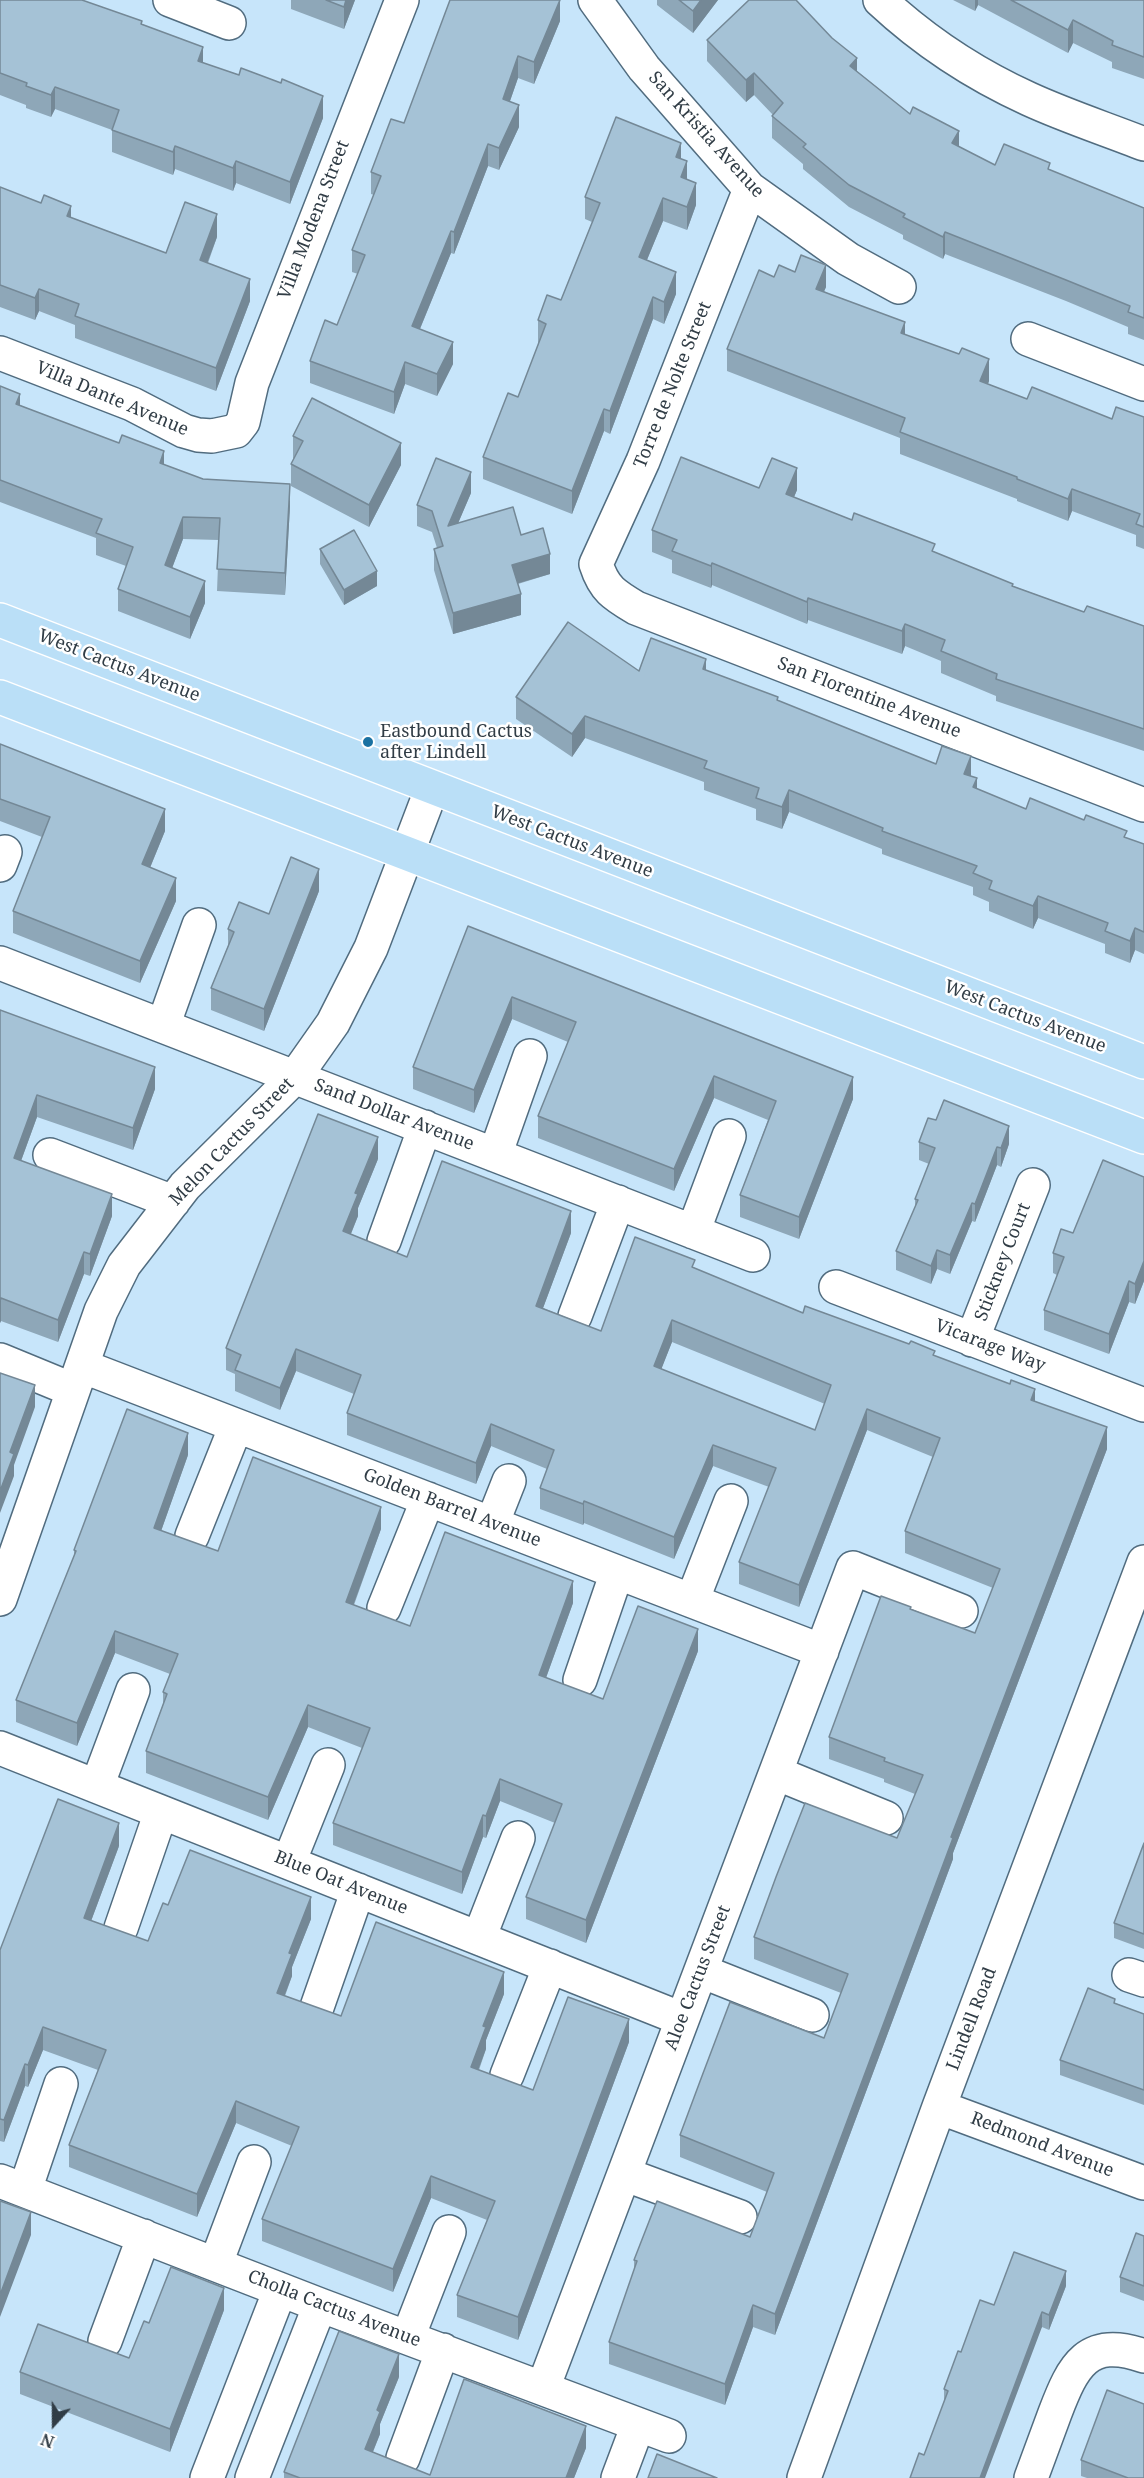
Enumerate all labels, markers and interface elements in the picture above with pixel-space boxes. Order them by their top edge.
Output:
street label: San Kristia Avenue [644,67,768,203]
street label: Villa Modena Street [274,137,354,303]
street label: Torre de Nolte Street [630,299,716,471]
street label: Villa Dante Avenue [32,357,192,441]
street label: West Cactus Avenue [35,625,203,707]
street label: San Florentine Avenue [774,653,964,743]
place label: Eastbound Cactus after Lindell [380,721,532,764]
marker: Eastbound Cactus after Lindell [361,735,375,749]
street label: West Cactus Avenue [488,801,656,883]
street label: West Cactus Avenue [941,976,1109,1058]
street label: Melon Cactus Street [165,1074,299,1210]
street label: Sand Dollar Avenue [311,1075,477,1155]
street label: Stickney Court [971,1200,1035,1324]
street label: Vicarage Way [932,1315,1048,1377]
street label: Golden Barrel Avenue [360,1464,544,1552]
street label: Blue Oat Avenue [271,1846,411,1920]
street label: Aloe Cactus Street [660,1902,736,2054]
street label: Lindell Road [942,1964,1002,2074]
street label: Redmond Avenue [967,2108,1117,2182]
street label: Cholla Cactus Avenue [244,2266,424,2352]
north arrow [24,2394,84,2454]
text: N [38,2428,57,2453]

